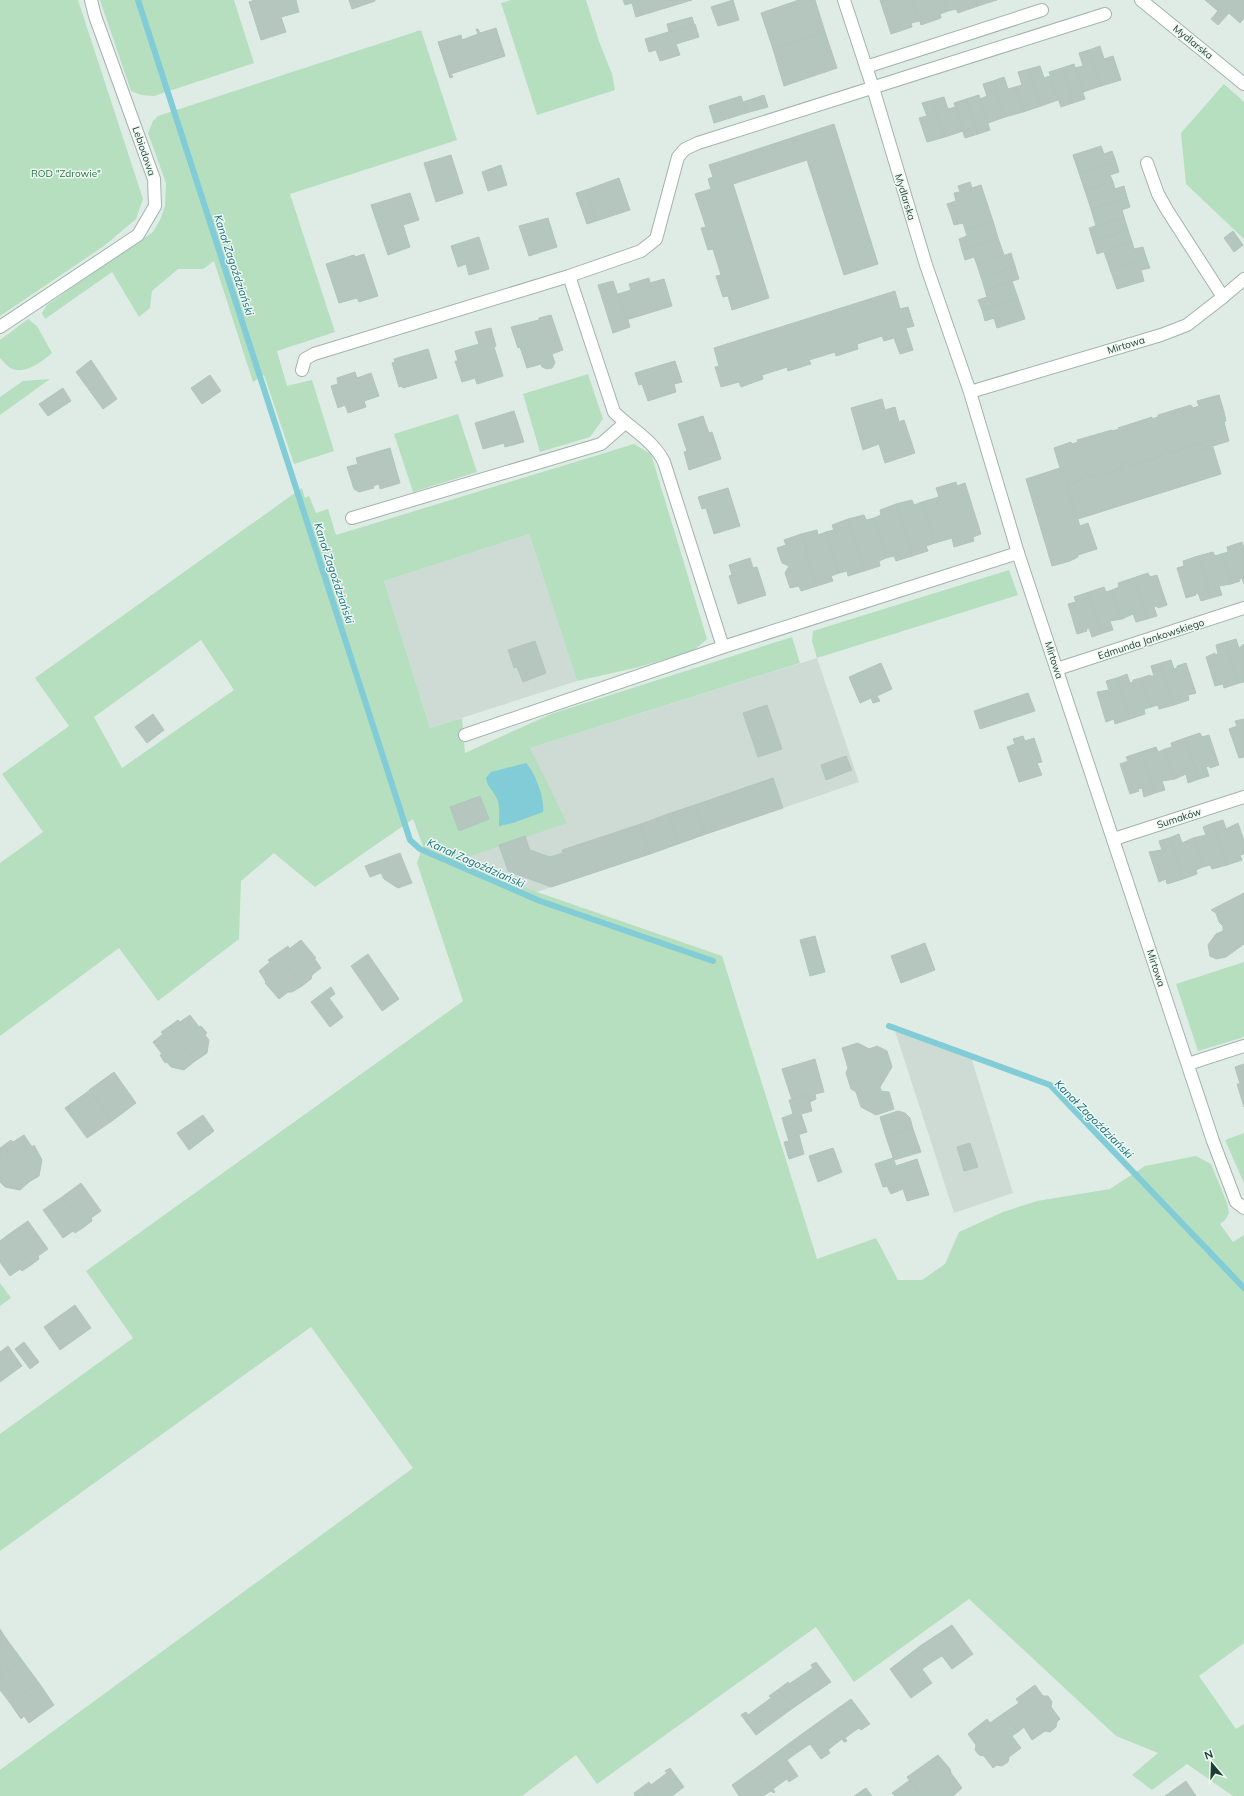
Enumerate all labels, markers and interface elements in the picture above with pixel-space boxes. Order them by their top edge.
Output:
street label: Mydlarska [1170,22,1216,62]
street label: Lebiodowa [130,125,158,177]
park label: ROD "Zdrowie" [31,167,101,180]
street label: Mydlarska [892,172,918,222]
water label: Kanał Zagoździański [211,213,257,318]
street label: Mirtowa [1106,333,1146,357]
water label: Kanał Zagoździański [311,521,357,626]
street label: Edmunda Jankowskiego [1096,616,1206,662]
street label: Mirtowa [1042,640,1066,680]
street label: Sumaków [1155,805,1203,831]
water label: Kanał Zagoździański [425,835,527,891]
street label: Mirtowa [1144,948,1168,988]
water label: Kanał Zagoździański [1052,1077,1136,1161]
north arrow [1192,1744,1232,1784]
text: N [1203,1747,1215,1763]

